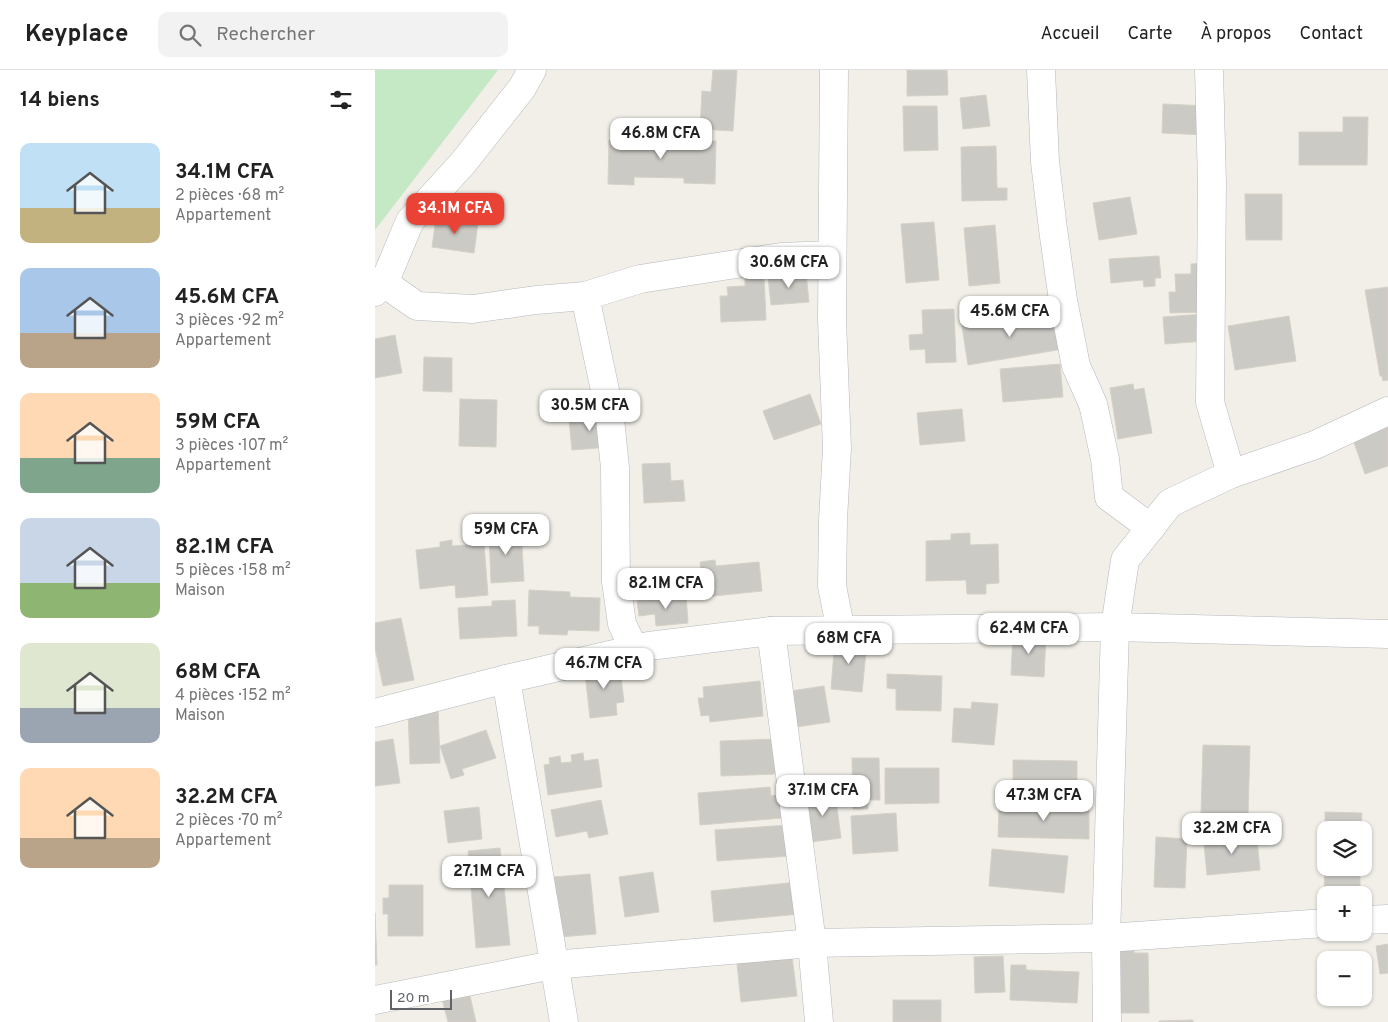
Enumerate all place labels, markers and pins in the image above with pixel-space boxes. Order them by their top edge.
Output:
pin: 46.8M CFA [604,118,718,160]
pin: 34.1M CFA [398,192,512,235]
pin: 30.6M CFA [732,246,846,289]
pin: 45.6M CFA [953,296,1067,338]
pin: 30.5M CFA [533,390,647,432]
pin: 59M CFA [460,514,552,556]
pin: 82.1M CFA [609,568,723,610]
pin: 62.4M CFA [972,612,1086,655]
pin: 68M CFA [803,622,895,665]
pin: 46.7M CFA [547,648,661,690]
pin: 37.1M CFA [766,774,880,817]
pin: 47.3M CFA [987,780,1101,822]
pin: 32.2M CFA [1175,812,1289,855]
pin: 27.1M CFA [432,856,546,898]

